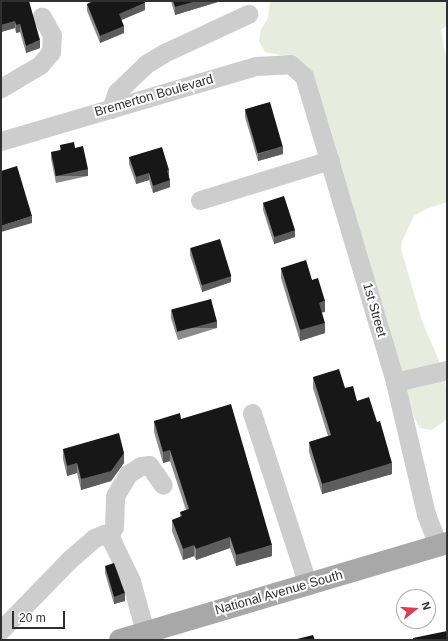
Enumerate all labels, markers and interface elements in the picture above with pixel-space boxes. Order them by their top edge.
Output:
street label: Bremerton Boulevard [93,72,215,120]
street label: 1st Street [359,281,389,339]
street label: National Avenue South [213,567,345,619]
north arrow [396,589,436,629]
text: N [420,600,433,611]
scale bar [14,603,67,629]
text: 20 m [19,611,46,625]

